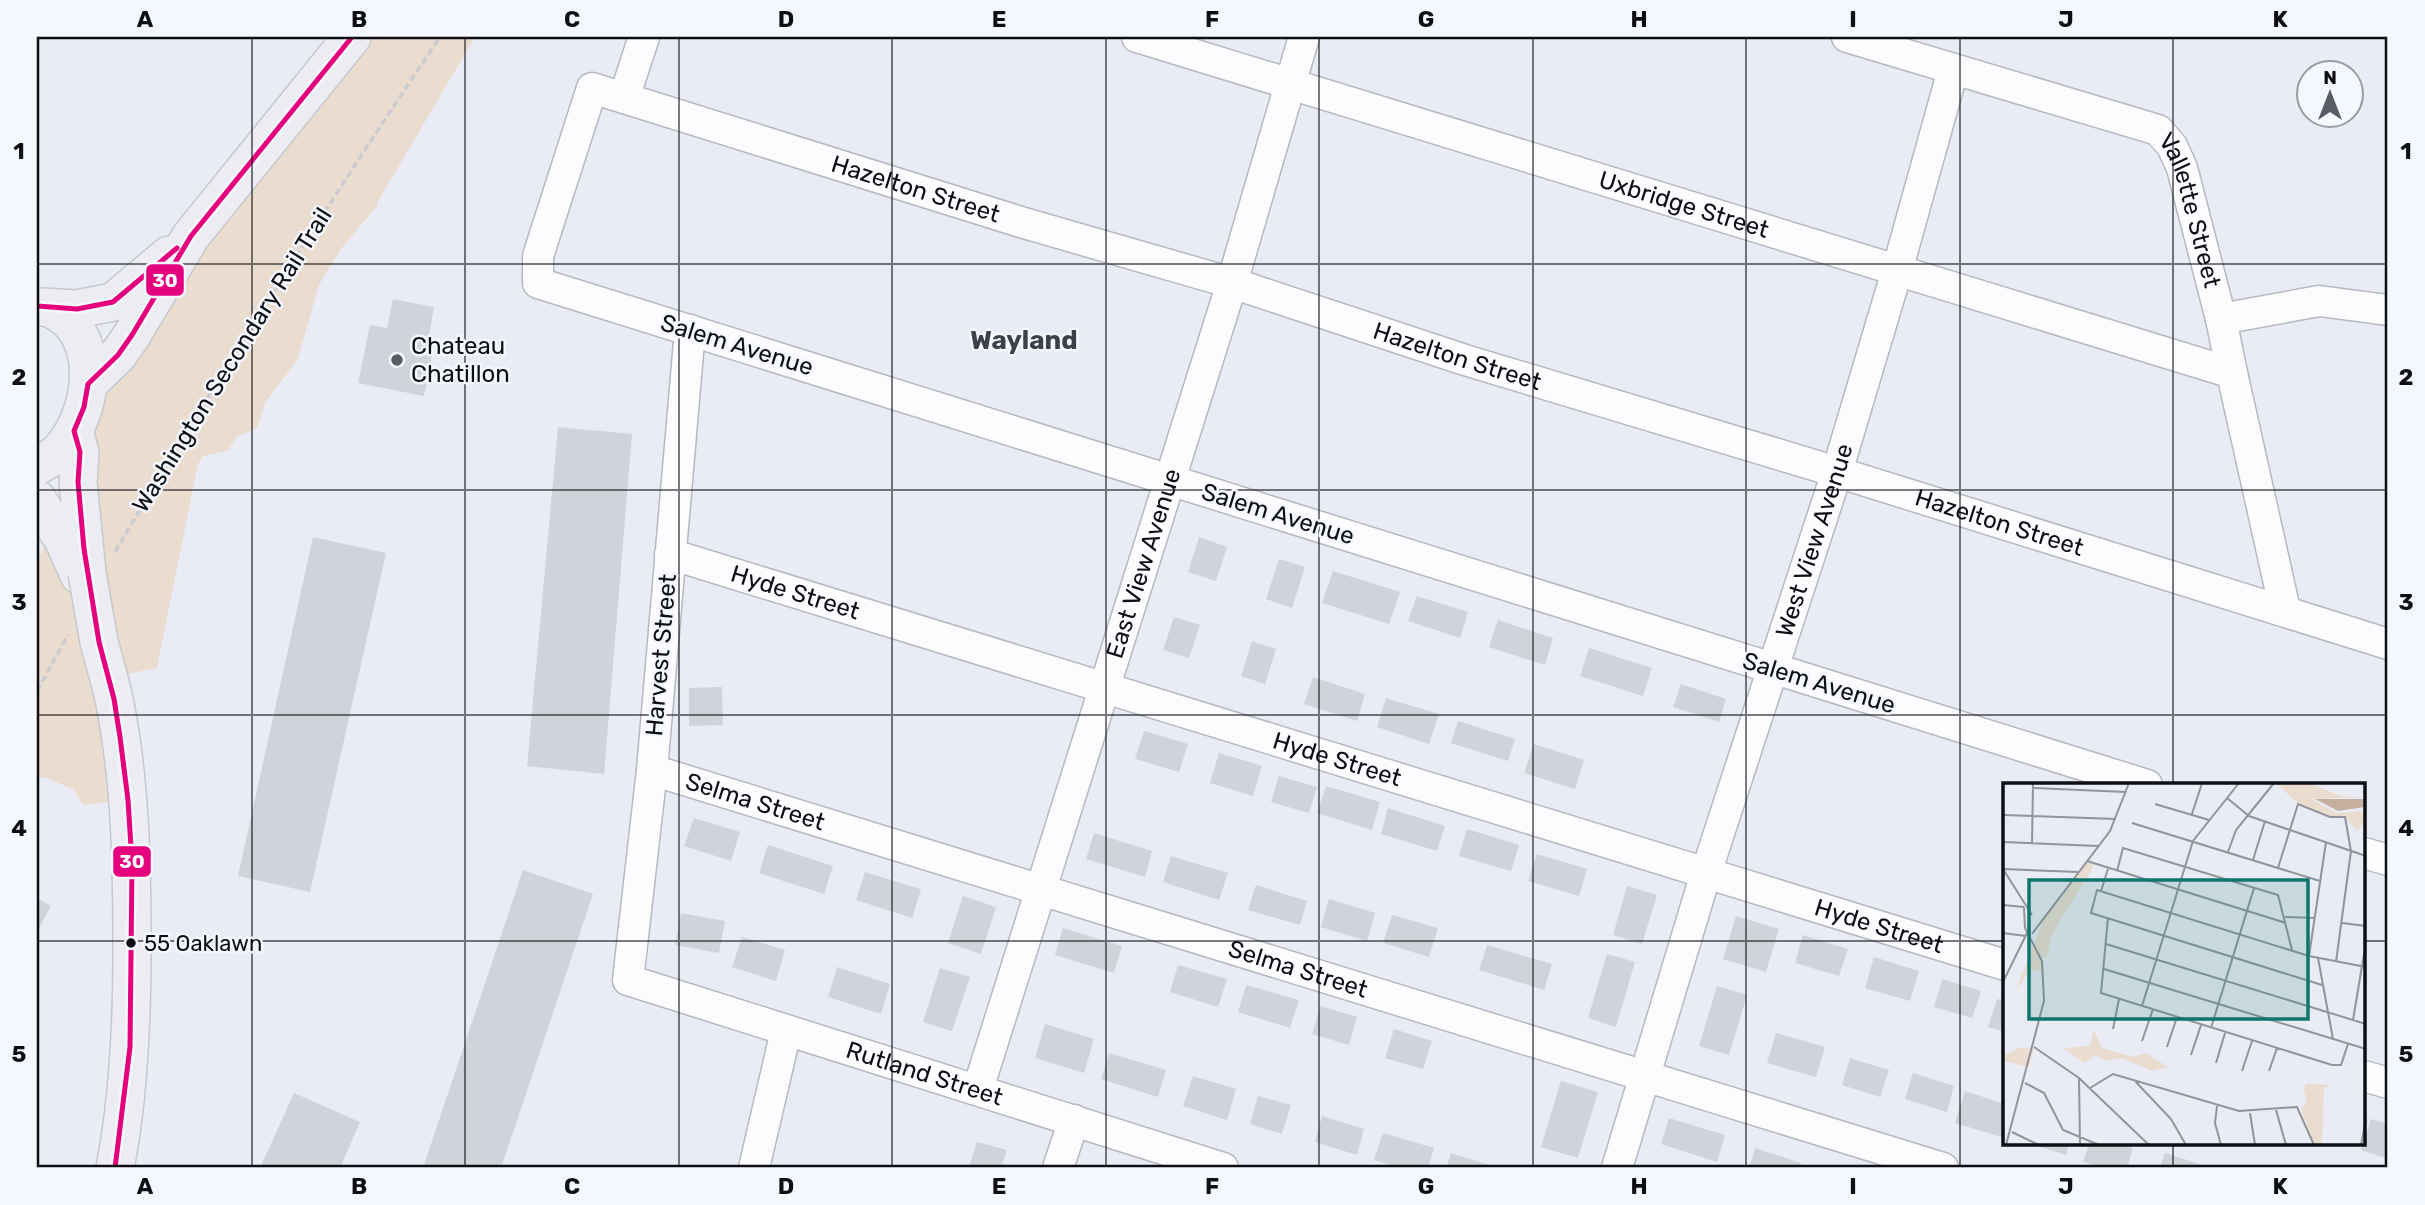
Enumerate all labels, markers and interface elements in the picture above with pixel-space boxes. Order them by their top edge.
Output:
text: A [137,5,154,33]
text: B [351,5,367,33]
text: C [564,5,580,33]
text: D [778,5,794,33]
text: E [992,5,1006,33]
text: F [1205,5,1219,33]
text: G [1418,5,1434,33]
text: H [1630,5,1648,33]
text: I [1849,5,1857,33]
text: J [2058,5,2074,33]
text: K [2272,5,2288,33]
north arrow [2296,60,2366,130]
text: N [2323,66,2337,89]
street label: Vallette Street [2153,127,2226,291]
text: 1 [13,137,25,165]
text: 1 [2400,137,2412,165]
street label: Hazelton Street [828,150,1003,229]
street label: Uxbridge Street [1595,166,1772,244]
street label: Washington Secondary Rail Trail [126,203,338,517]
line badge: 30 [145,263,185,297]
text: 30 [152,269,178,292]
street label: Salem Avenue [657,309,817,381]
street label: Hazelton Street [1370,317,1545,396]
district label: Wayland [970,325,1078,356]
place label: Chateau Chatillon [411,332,510,388]
marker: Chateau Chatillon [389,352,405,368]
text: 2 [12,363,26,391]
text: 2 [2399,363,2413,391]
street label: West View Avenue [1770,440,1859,641]
street label: East View Avenue [1101,465,1187,662]
street label: Salem Avenue [1198,478,1358,550]
street label: Hazelton Street [1912,483,2087,562]
street label: Hyde Street [728,560,863,625]
street label: Harvest Street [640,573,682,737]
text: 3 [11,588,27,616]
text: 3 [2398,588,2414,616]
street label: Salem Avenue [1739,647,1899,719]
street label: Hyde Street [1269,726,1405,792]
street label: Selma Street [682,767,828,836]
inset map [2003,783,2366,1146]
text: 4 [11,814,27,842]
text: 4 [2398,814,2414,842]
line badge: 30 [112,845,152,878]
text: 30 [119,850,145,873]
street label: Hyde Street [1811,893,1947,959]
place label: 55 Oaklawn [144,930,262,957]
street label: Selma Street [1225,935,1371,1004]
marker: 55 Oaklawn [124,936,138,950]
street label: Rutland Street [843,1036,1006,1112]
text: 5 [12,1040,27,1068]
text: 5 [2399,1040,2414,1068]
text: A [137,1172,154,1200]
text: B [351,1172,367,1200]
text: C [564,1172,580,1200]
text: D [778,1172,794,1200]
text: E [992,1172,1006,1200]
text: F [1205,1172,1219,1200]
text: G [1418,1172,1434,1200]
text: H [1630,1172,1648,1200]
text: I [1849,1172,1857,1200]
text: J [2058,1172,2074,1200]
text: K [2272,1172,2288,1200]

